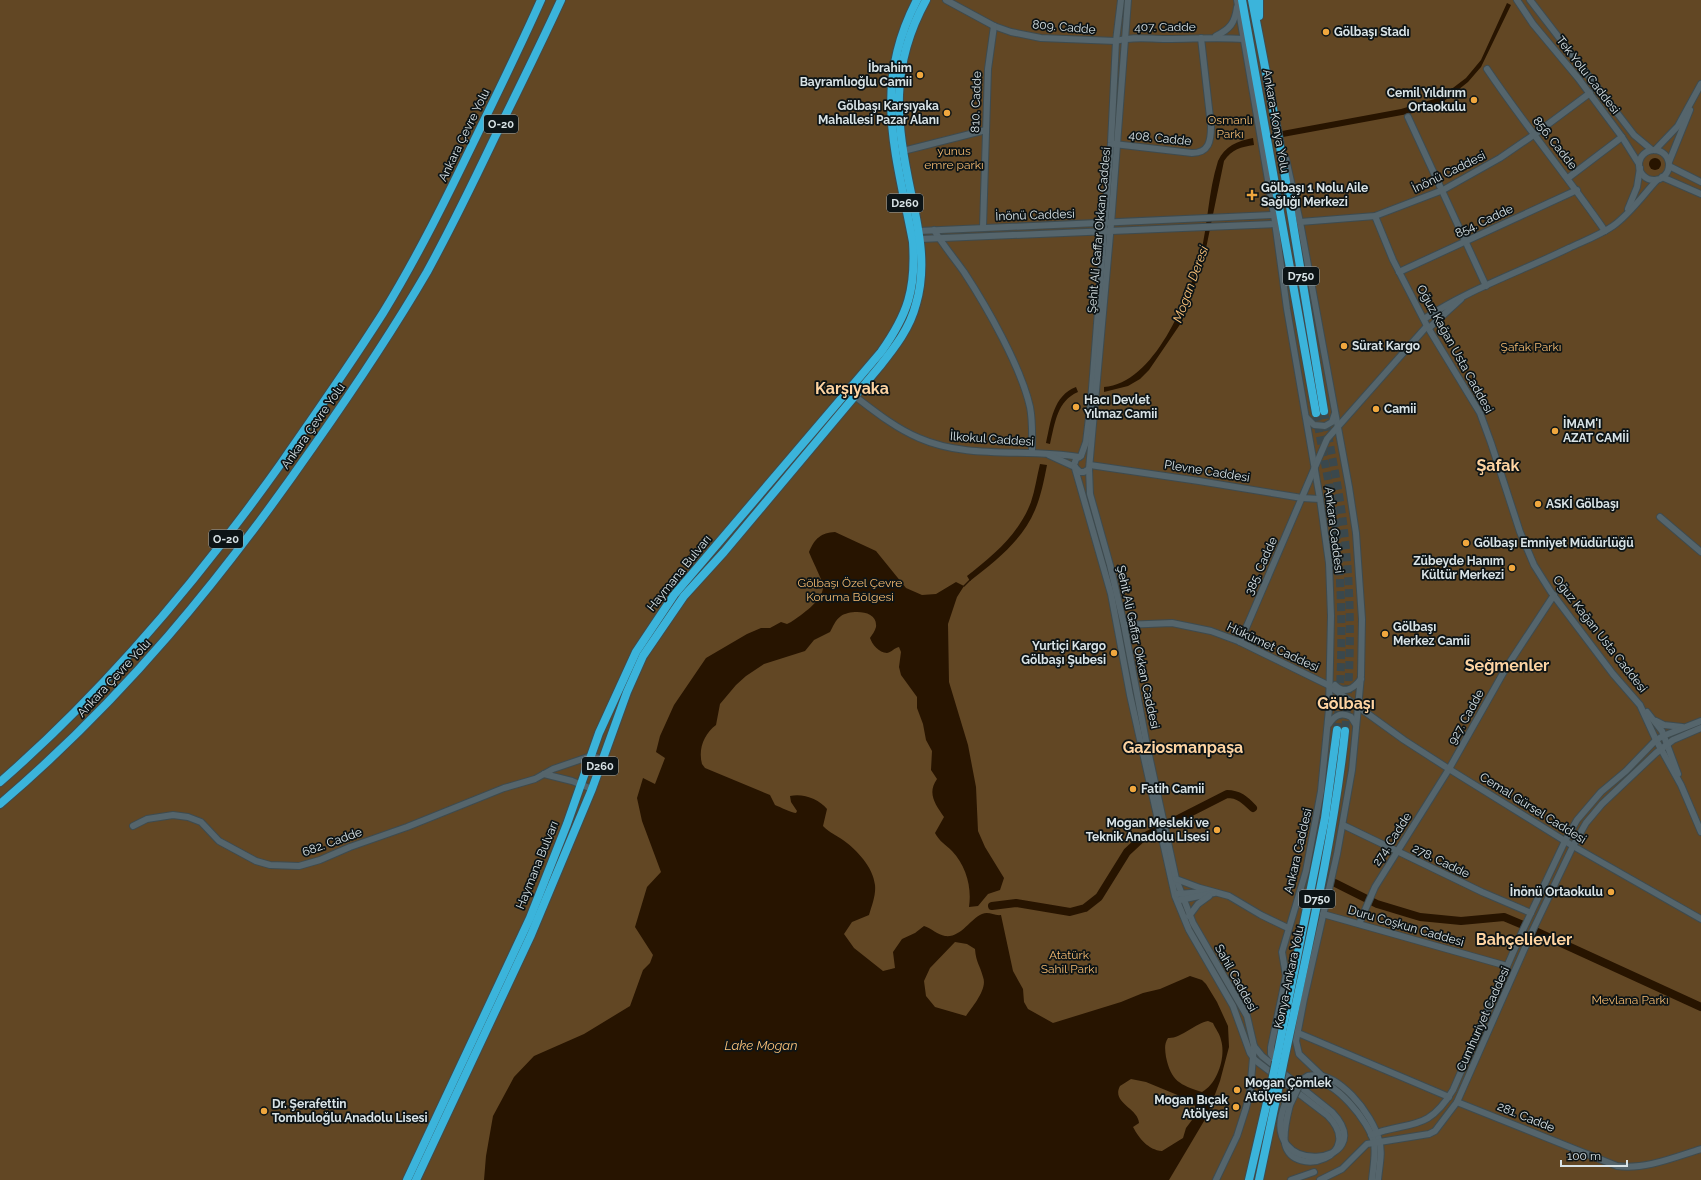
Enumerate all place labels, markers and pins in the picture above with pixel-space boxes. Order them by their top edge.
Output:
place label: Gölbaşı Stadı [1334,25,1410,39]
marker: Gölbaşı Stadı [1321,27,1331,37]
place label: İbrahim Bayramlıoğlu Camii [800,60,912,89]
marker: İbrahim Bayramlıoğlu Camii [915,70,925,80]
place label: Cemil Yıldırım Ortaokulu [1387,86,1466,114]
marker: Cemil Yıldırım Ortaokulu [1469,95,1479,105]
place label: Gölbaşı Karşıyaka Mahallesi Pazar Alanı [818,99,939,127]
marker: Gölbaşı Karşıyaka Mahallesi Pazar Alanı [942,108,952,118]
place label: Gölbaşı 1 Nolu Aile Sağlığı Merkezi [1261,181,1368,209]
marker: Gölbaşı 1 Nolu Aile Sağlığı Merkezi [1246,189,1258,201]
place label: Sürat Kargo [1352,339,1420,353]
marker: Sürat Kargo [1339,341,1349,351]
place label: Hacı Devlet Yılmaz Camii [1084,393,1157,421]
marker: Hacı Devlet Yılmaz Camii [1071,402,1081,412]
place label: Camii [1384,402,1416,416]
marker: Camii [1371,404,1381,414]
place label: İMAM'I AZAT CAMİİ [1563,416,1629,445]
marker: İMAM'I AZAT CAMİİ [1550,426,1560,436]
place label: ASKİ Gölbaşı [1546,496,1619,511]
marker: ASKİ Gölbaşı [1533,499,1543,509]
place label: Gölbaşı Emniyet Müdürlüğü [1474,536,1634,550]
marker: Gölbaşı Emniyet Müdürlüğü [1461,538,1471,548]
place label: Zübeyde Hanım Kültür Merkezi [1413,554,1504,582]
marker: Zübeyde Hanım Kültür Merkezi [1507,563,1517,573]
place label: Gölbaşı Merkez Camii [1393,620,1470,648]
marker: Gölbaşı Merkez Camii [1380,629,1390,639]
place label: Yurtiçi Kargo Gölbaşı Şubesi [1021,639,1106,667]
marker: Yurtiçi Kargo Gölbaşı Şubesi [1109,648,1119,658]
place label: Fatih Camii [1141,782,1204,796]
marker: Fatih Camii [1128,784,1138,794]
place label: Mogan Mesleki ve Teknik Anadolu Lisesi [1086,816,1209,844]
marker: Mogan Mesleki ve Teknik Anadolu Lisesi [1212,825,1222,835]
place label: İnönü Ortaokulu [1510,884,1603,899]
marker: İnönü Ortaokulu [1606,887,1616,897]
place label: Mogan Çömlek Atölyesi [1245,1076,1332,1104]
marker: Mogan Çömlek Atölyesi [1232,1085,1242,1095]
place label: Mogan Bıçak Atölyesi [1154,1093,1228,1121]
place label: Dr. Şerafettin Tombuloğlu Anadolu Lisesi [272,1097,428,1125]
marker: Mogan Bıçak Atölyesi [1231,1102,1241,1112]
marker: Dr. Şerafettin Tombuloğlu Anadolu Lisesi [259,1106,269,1116]

